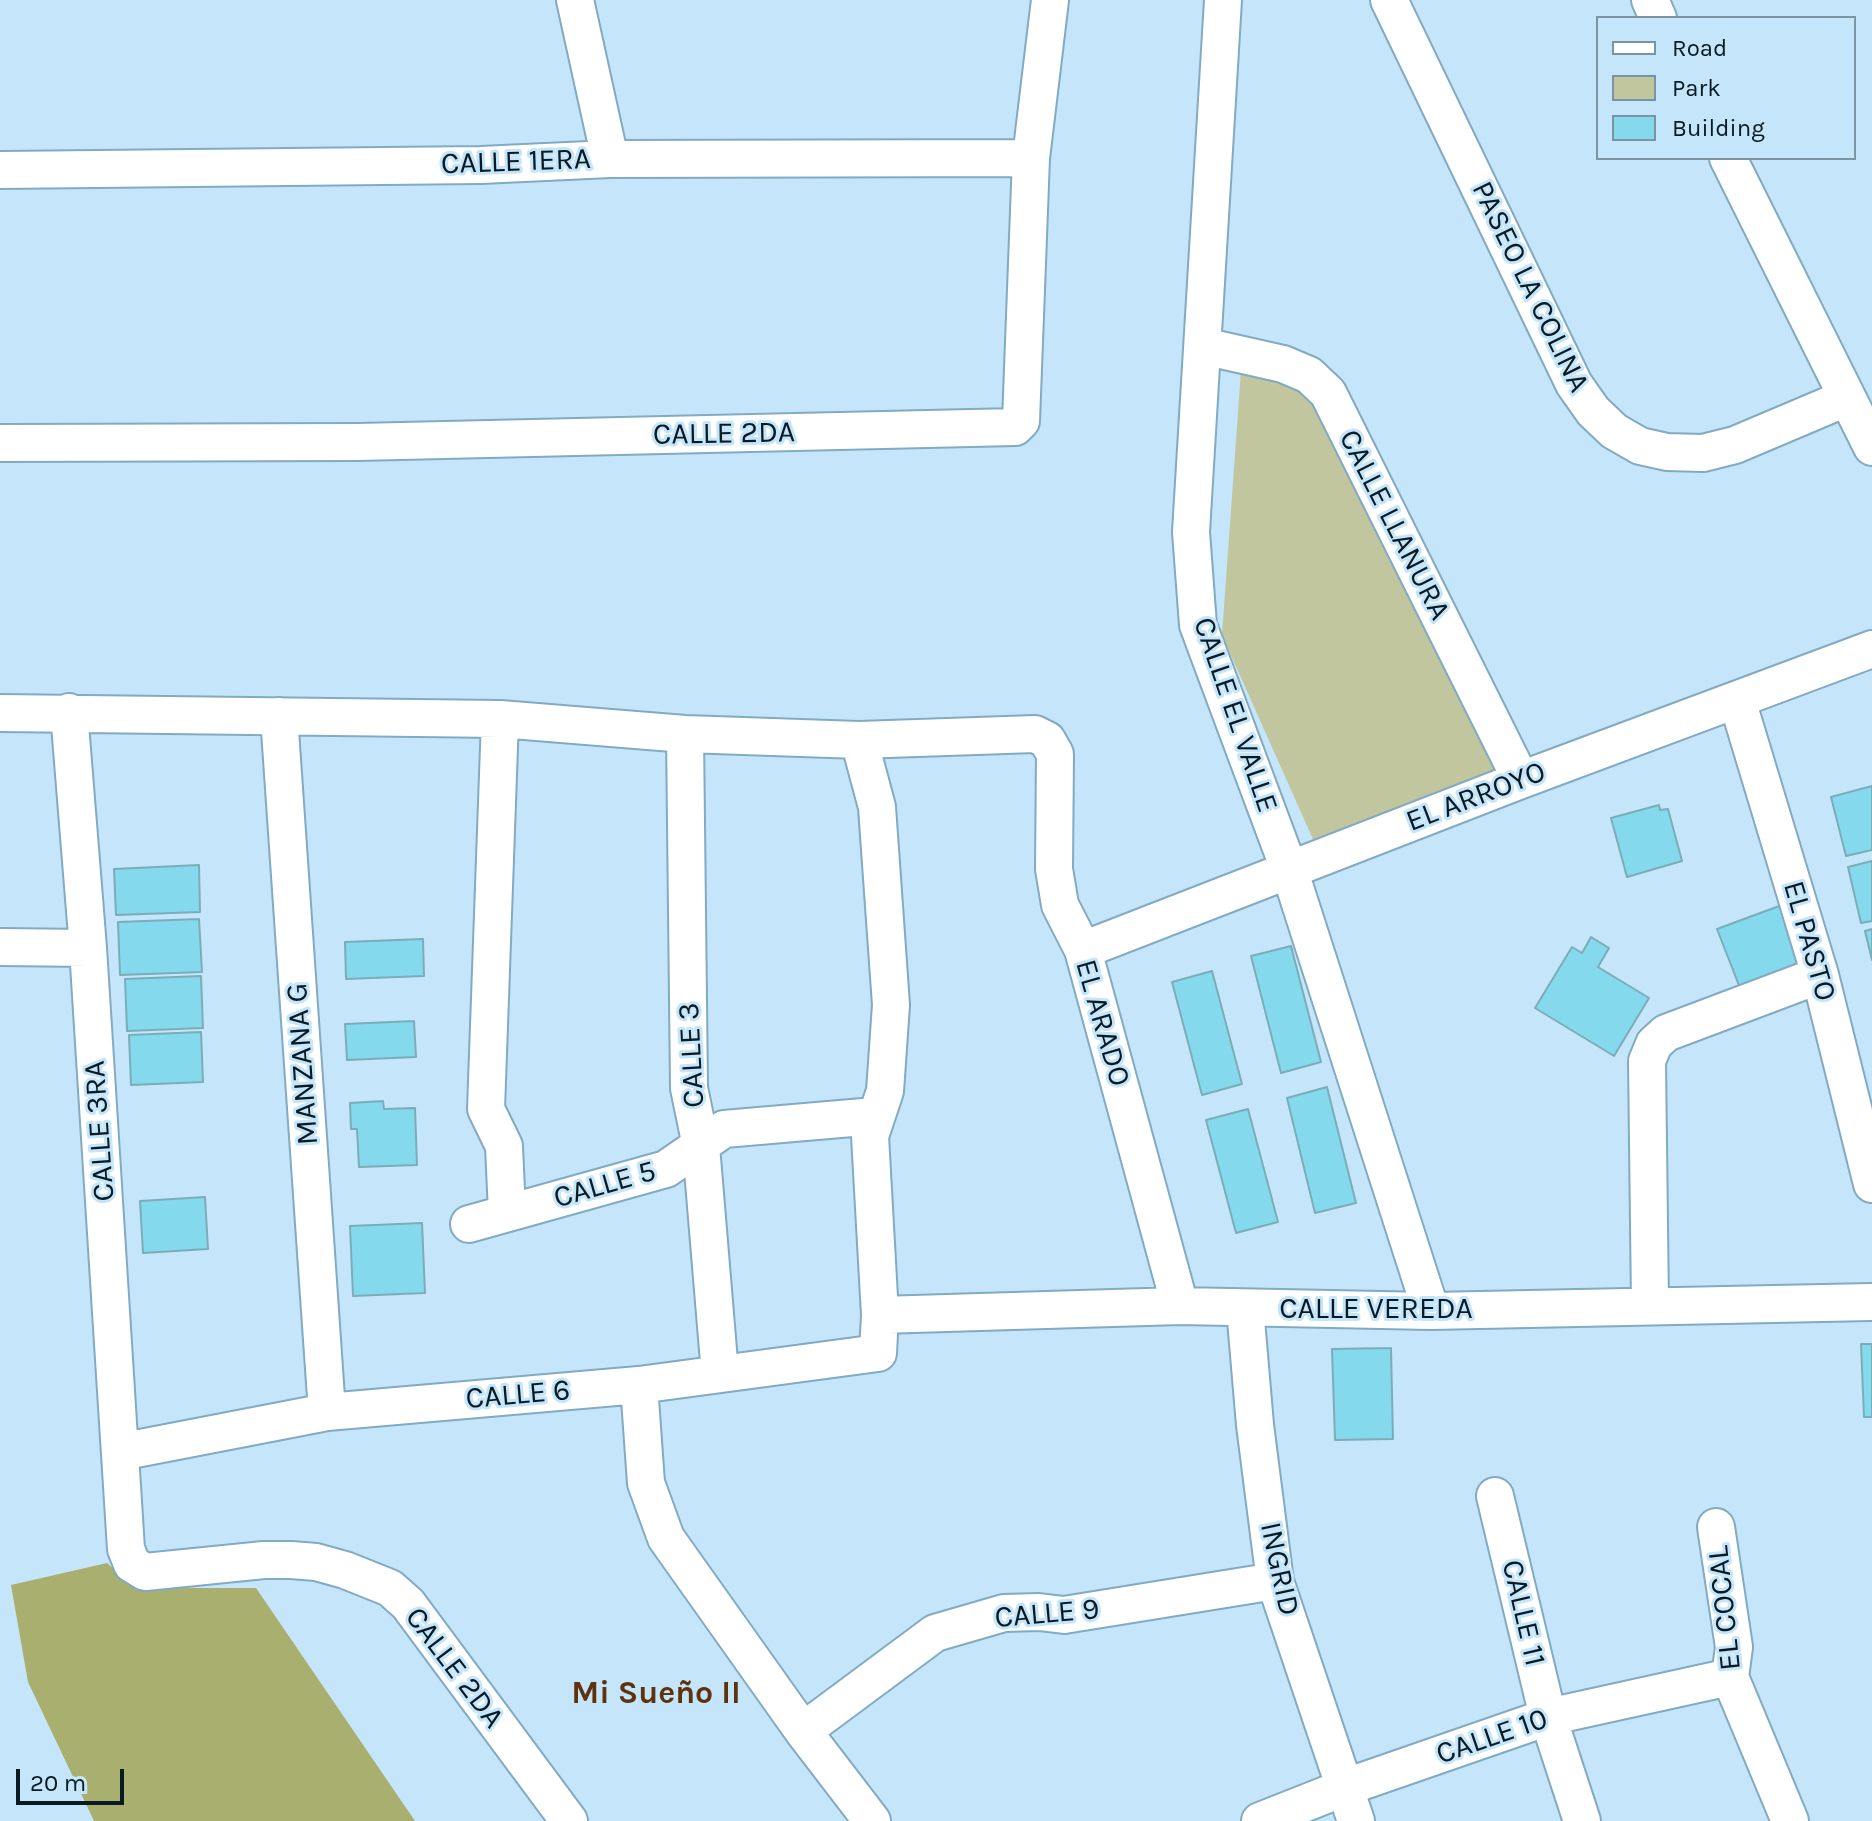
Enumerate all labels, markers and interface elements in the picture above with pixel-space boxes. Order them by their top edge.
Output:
legend [1596,16,1856,160]
text: Road [1672,34,1727,62]
text: Park [1672,74,1721,102]
text: Building [1672,114,1765,142]
street label: CALLE 1ERA [440,141,592,183]
street label: PASEO LA COLINA [1463,176,1597,398]
street label: CALLE 2DA [653,415,795,453]
street label: CALLE LLANURA [1331,424,1457,626]
street label: CALLE EL VALLE [1185,613,1285,817]
street label: EL ARROYO [1401,754,1551,840]
street label: EL PASTO [1775,877,1843,1005]
street label: EL ARADO [1067,956,1137,1090]
street label: MANZANA G [279,982,327,1146]
street label: CALLE 3 [671,1001,713,1109]
street label: CALLE 3RA [77,1059,123,1203]
street label: CALLE 5 [550,1153,660,1217]
street label: CALLE VEREDA [1279,1291,1473,1327]
street label: CALLE 6 [464,1373,572,1417]
street label: INGRID [1252,1519,1306,1619]
street label: EL COCAL [1701,1544,1749,1672]
street label: CALLE 11 [1493,1557,1553,1669]
street label: CALLE 9 [993,1591,1101,1637]
street label: CALLE 2DA [397,1600,511,1736]
district label: Mi Sueño II [571,1675,741,1713]
street label: CALLE 10 [1432,1701,1552,1773]
scale bar [20,1753,128,1803]
text: 20 m [30,1769,86,1797]

